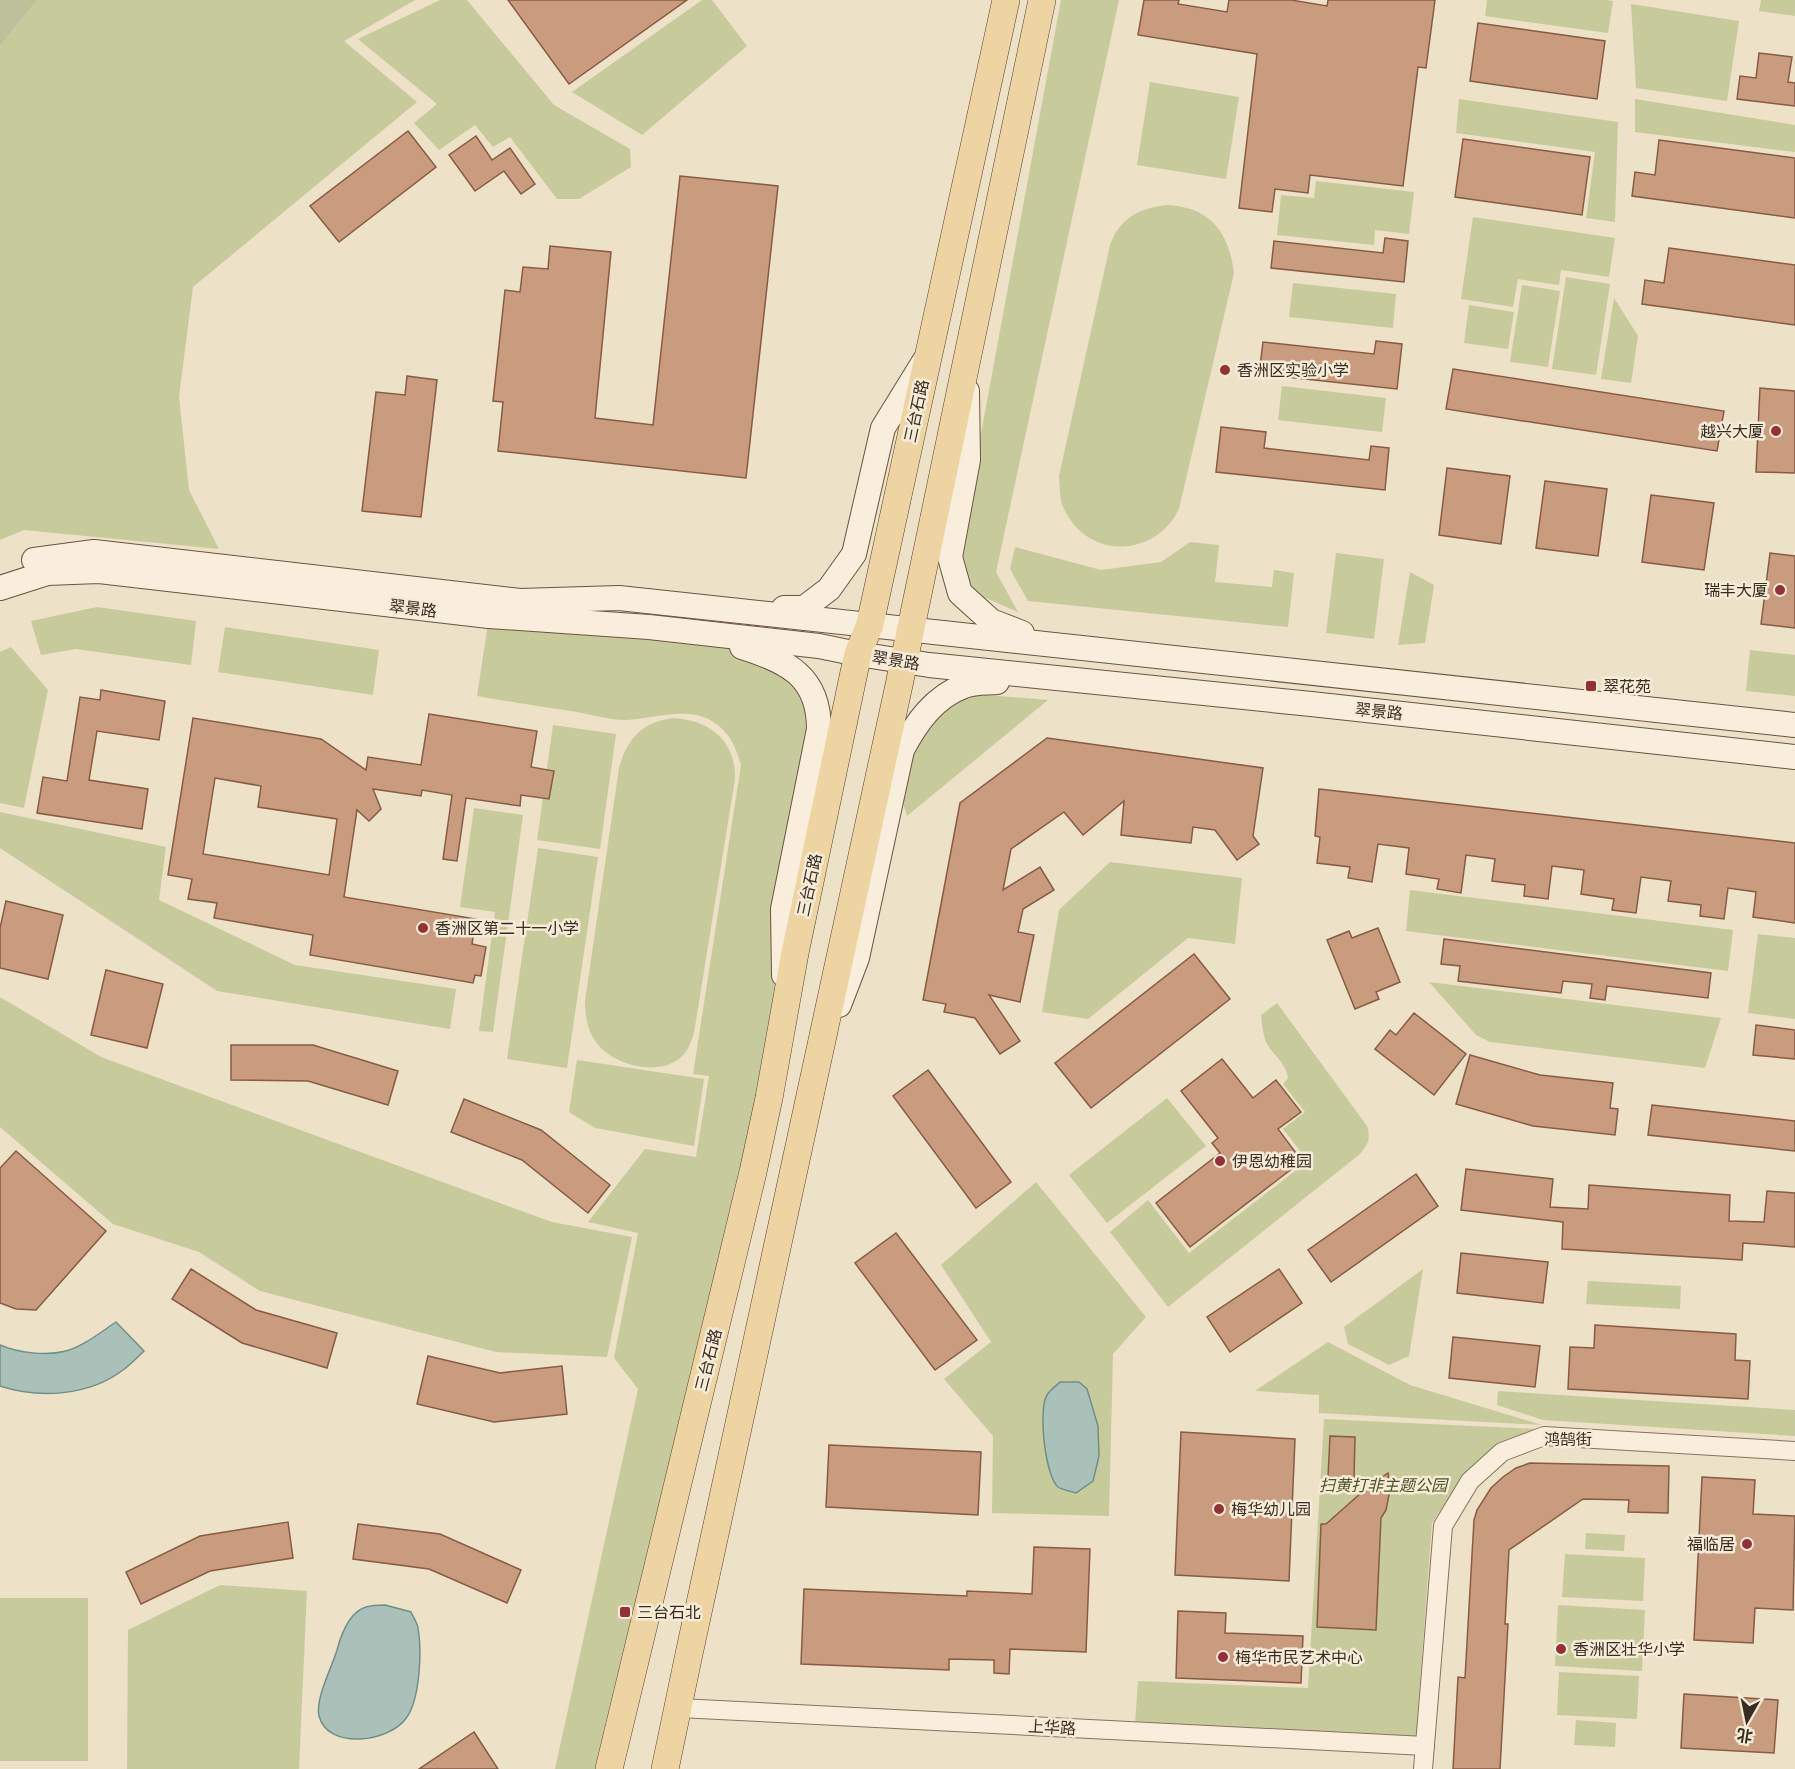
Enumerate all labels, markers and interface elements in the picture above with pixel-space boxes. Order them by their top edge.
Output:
place label: 香洲区实验小学 [1237,360,1349,380]
marker: 香洲区实验小学 [1218,363,1232,377]
street label: 三台石路 [900,378,932,444]
place label: 越兴大厦 [1700,421,1764,441]
marker: 越兴大厦 [1769,424,1783,438]
place label: 瑞丰大厦 [1704,580,1768,600]
marker: 瑞丰大厦 [1773,583,1787,597]
street label: 翠景路 [388,595,438,621]
street label: 翠景路 [871,646,921,674]
place label: 翠花苑 [1603,676,1651,696]
marker: 翠花苑 [1584,679,1598,693]
street label: 翠景路 [1354,699,1404,723]
street label: 三台石路 [793,852,825,918]
place label: 香洲区第二十一小学 [435,918,579,938]
marker: 香洲区第二十一小学 [416,921,430,935]
place label: 伊恩幼稚园 [1232,1151,1312,1171]
marker: 伊恩幼稚园 [1213,1154,1227,1168]
street label: 三台石路 [691,1327,725,1393]
street label: 鸿鹄街 [1544,1429,1592,1449]
park label: 扫黄打非主题公园 [1319,1475,1449,1495]
place label: 梅华幼儿园 [1231,1499,1311,1519]
marker: 梅华幼儿园 [1212,1502,1226,1516]
place label: 福临居 [1687,1534,1735,1554]
marker: 福临居 [1740,1537,1754,1551]
place label: 三台石北 [637,1602,701,1622]
marker: 三台石北 [618,1605,632,1619]
place label: 香洲区壮华小学 [1573,1639,1685,1659]
marker: 香洲区壮华小学 [1554,1642,1568,1656]
place label: 梅华市民艺术中心 [1235,1647,1363,1667]
marker: 梅华市民艺术中心 [1216,1650,1230,1664]
north arrow [1717,1691,1777,1751]
street label: 上华路 [1028,1716,1076,1738]
text: 北 [1735,1725,1754,1747]

